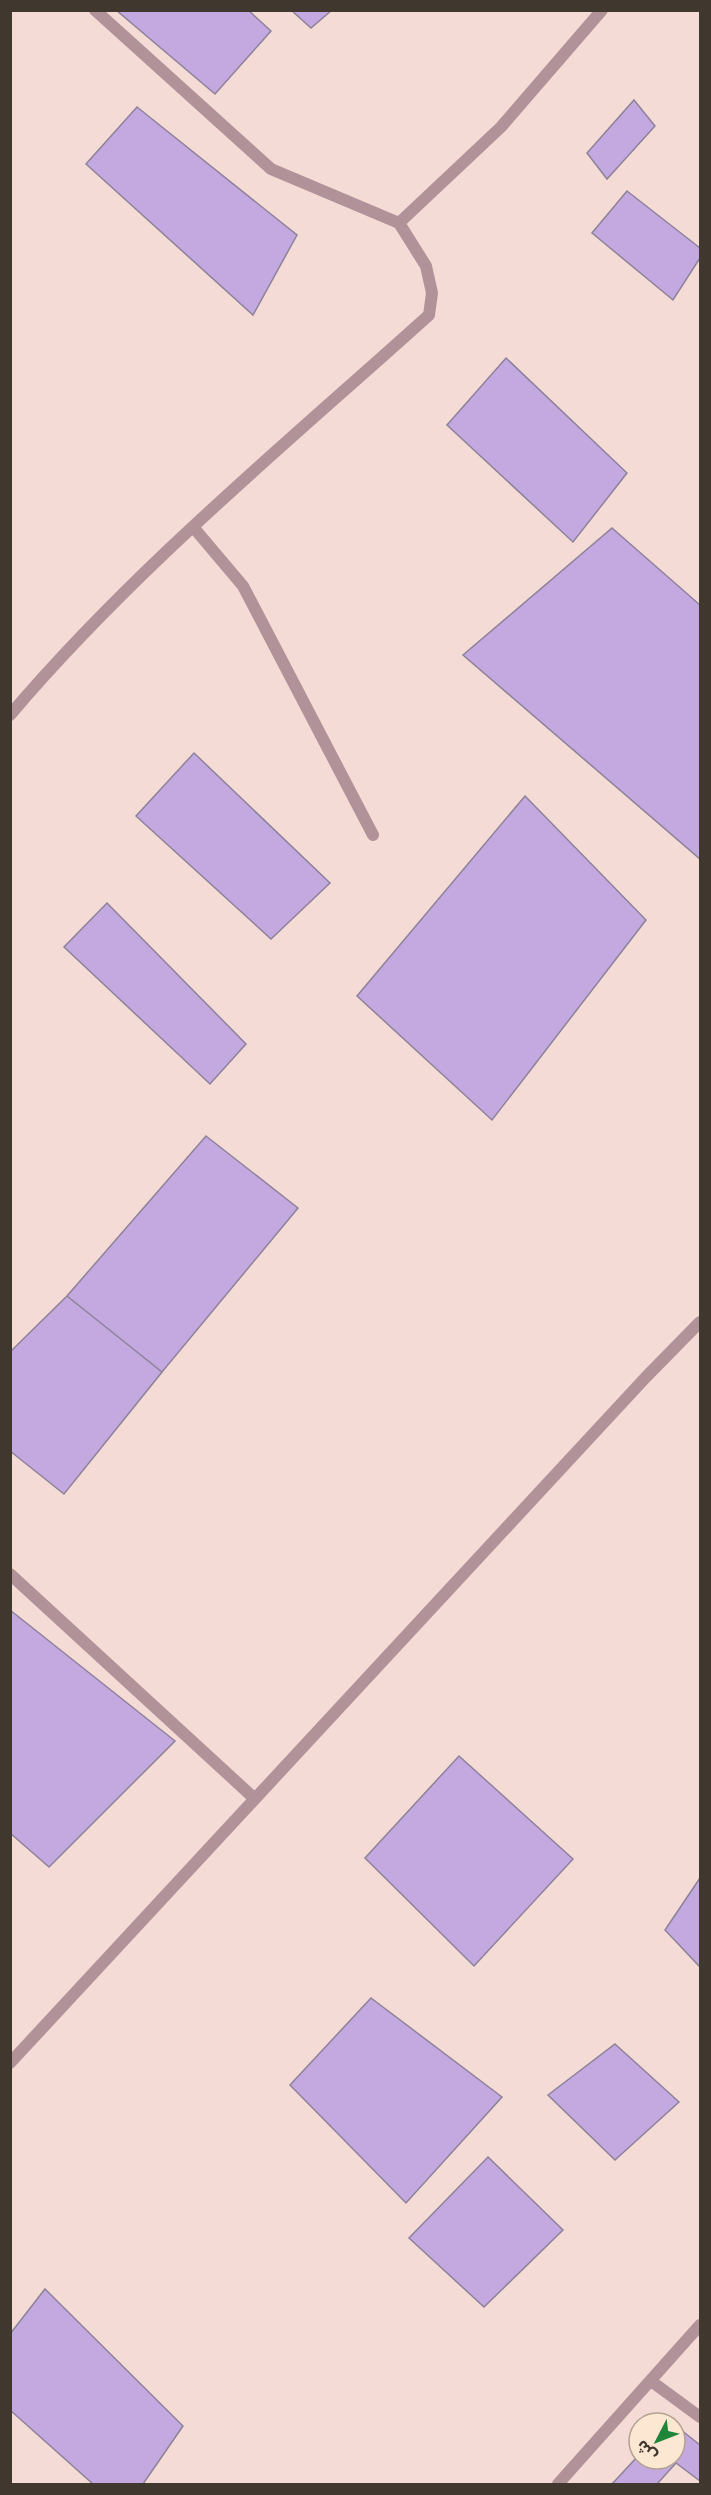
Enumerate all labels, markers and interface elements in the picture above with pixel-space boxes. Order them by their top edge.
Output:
north arrow [627,2411,687,2471]
text: ش [632,2435,661,2465]

